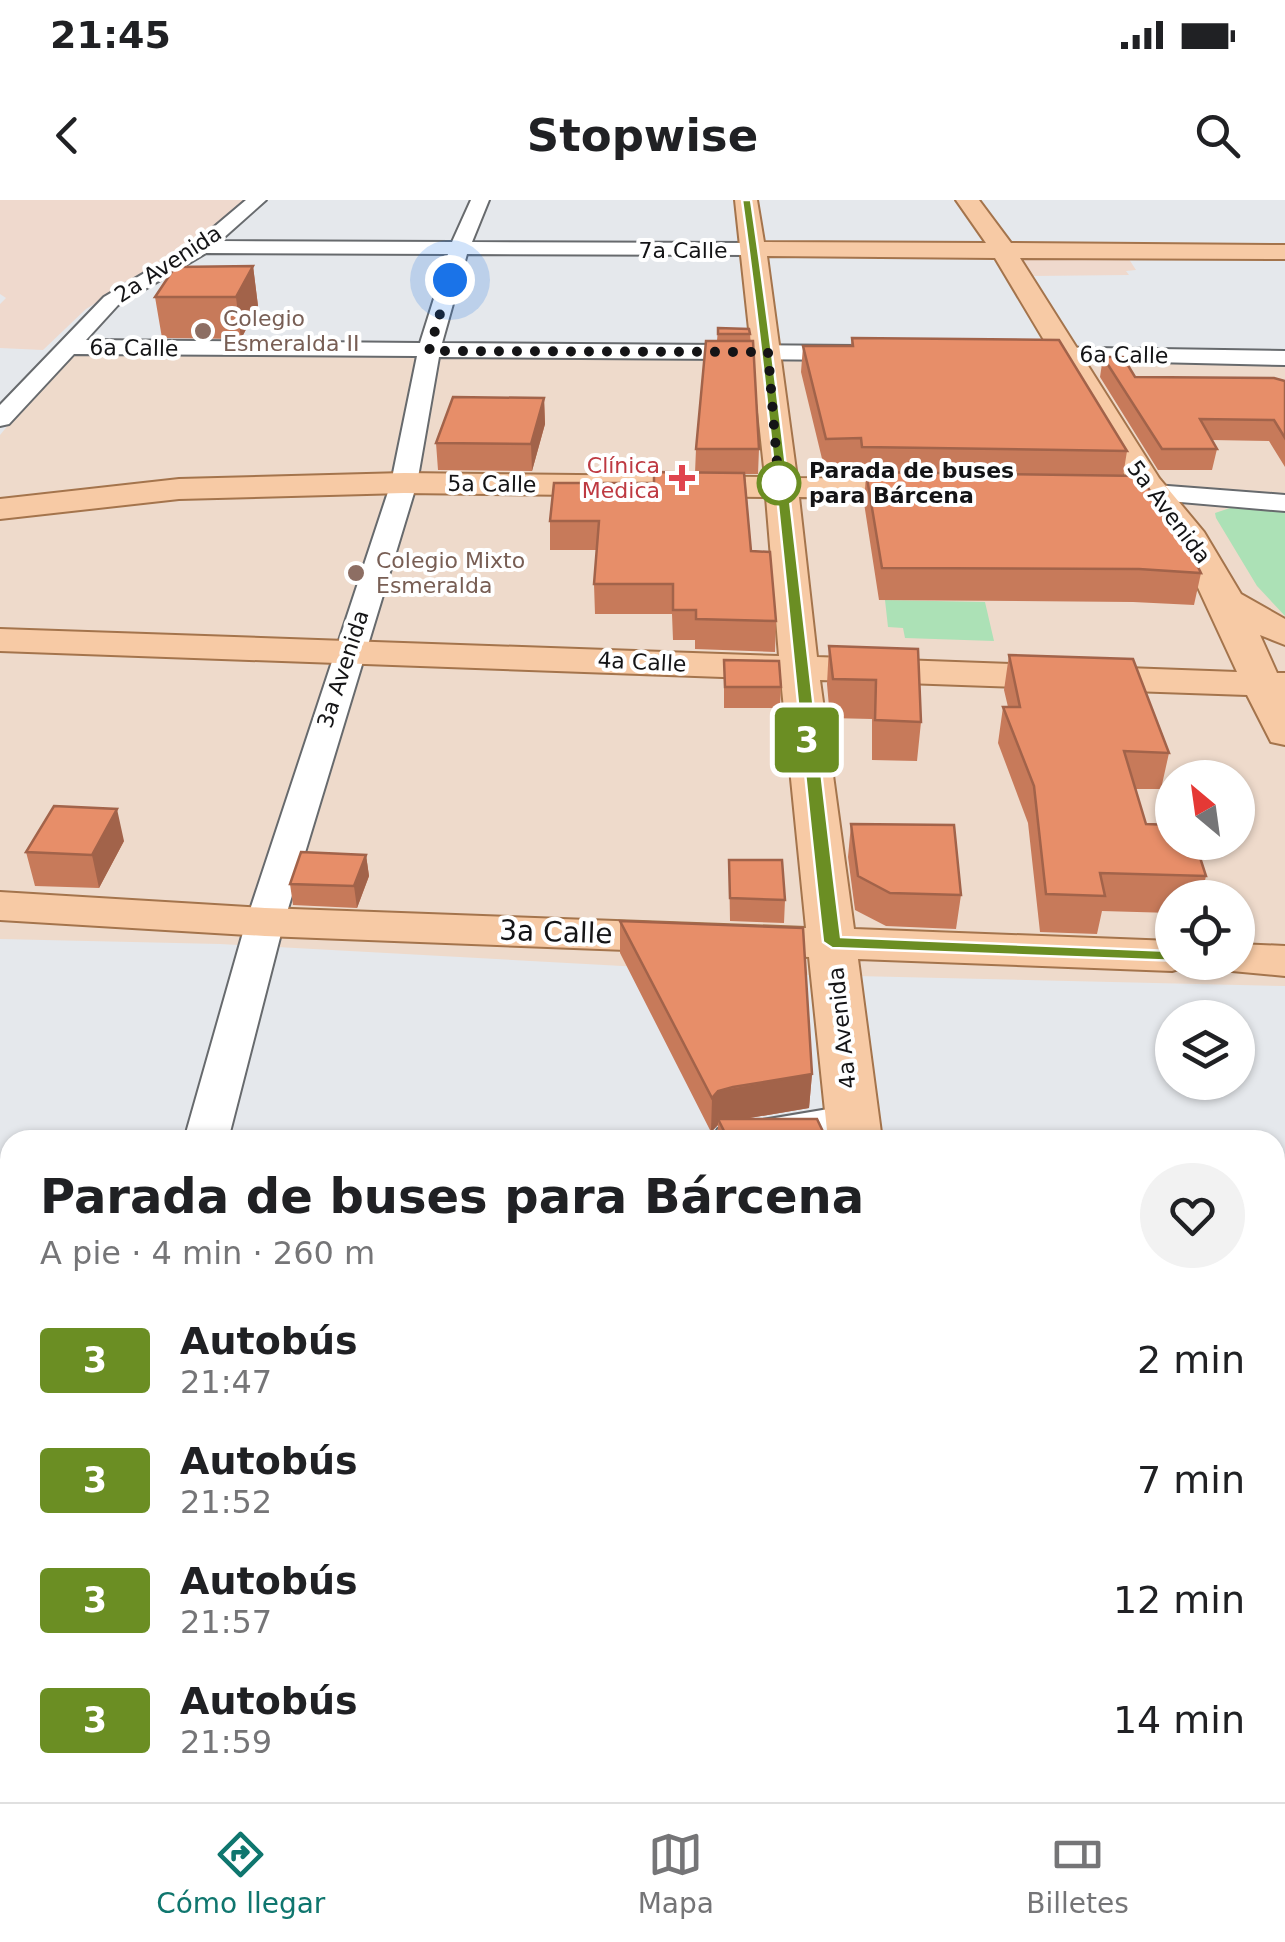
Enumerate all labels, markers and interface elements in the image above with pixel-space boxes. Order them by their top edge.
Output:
text: 21:45 [50,13,171,57]
icon: back [40,108,95,163]
icon: search [1190,108,1245,163]
text: Stopwise [527,109,758,162]
street label: 2a Avenida [110,220,226,308]
street label: 7a Calle [638,238,728,263]
your location [425,255,475,305]
place label: Colegio Esmeralda II [223,306,359,356]
marker: Colegio Esmeralda II [192,320,214,342]
street label: 6a Calle [89,335,179,361]
street label: 6a Calle [1079,342,1169,368]
place label: Clínica Medica [582,453,660,503]
street label: 5a Avenida [1122,456,1216,568]
place label: Parada de buses para Bárcena [809,458,1014,508]
marker: Parada de buses para Bárcena [758,462,800,504]
marker: Clínica Medica [669,465,695,491]
street label: 5a Calle [447,471,537,497]
place label: Colegio Mixto Esmeralda [376,548,525,598]
marker: Colegio Mixto Esmeralda [345,562,367,584]
street label: 3a Avenida [312,607,374,731]
street label: 4a Calle [597,647,687,677]
line badge: 3 [774,708,840,772]
text: 3 [795,720,819,760]
north arrow [1155,760,1255,860]
map controls [1155,760,1255,1100]
button: locate [1155,880,1255,980]
street label: 3a Calle [499,914,613,950]
street label: 4a Avenida [823,966,861,1090]
button: layers [1155,1000,1255,1100]
button: heart [1140,1163,1245,1268]
text: Parada de buses para Bárcena [40,1168,864,1224]
text: A pie · 4 min · 260 m [40,1234,375,1272]
text: Autobús [180,1319,358,1363]
text: 2 min [1137,1338,1245,1382]
text: 3 [83,1340,107,1380]
text: 21:47 [180,1363,272,1401]
text: Autobús [180,1439,358,1483]
text: 7 min [1137,1458,1245,1502]
text: 3 [83,1460,107,1500]
text: 21:52 [180,1483,272,1521]
text: Autobús [180,1559,358,1603]
text: 12 min [1113,1578,1245,1622]
text: 3 [83,1580,107,1620]
text: 21:57 [180,1603,272,1641]
text: Autobús [180,1679,358,1723]
text: 14 min [1113,1698,1245,1742]
text: 3 [83,1700,107,1740]
text: 21:59 [180,1723,272,1761]
tab: Cómo llegar [156,1827,325,1920]
tab: Mapa [638,1827,714,1920]
tab: Billetes [1026,1827,1129,1920]

